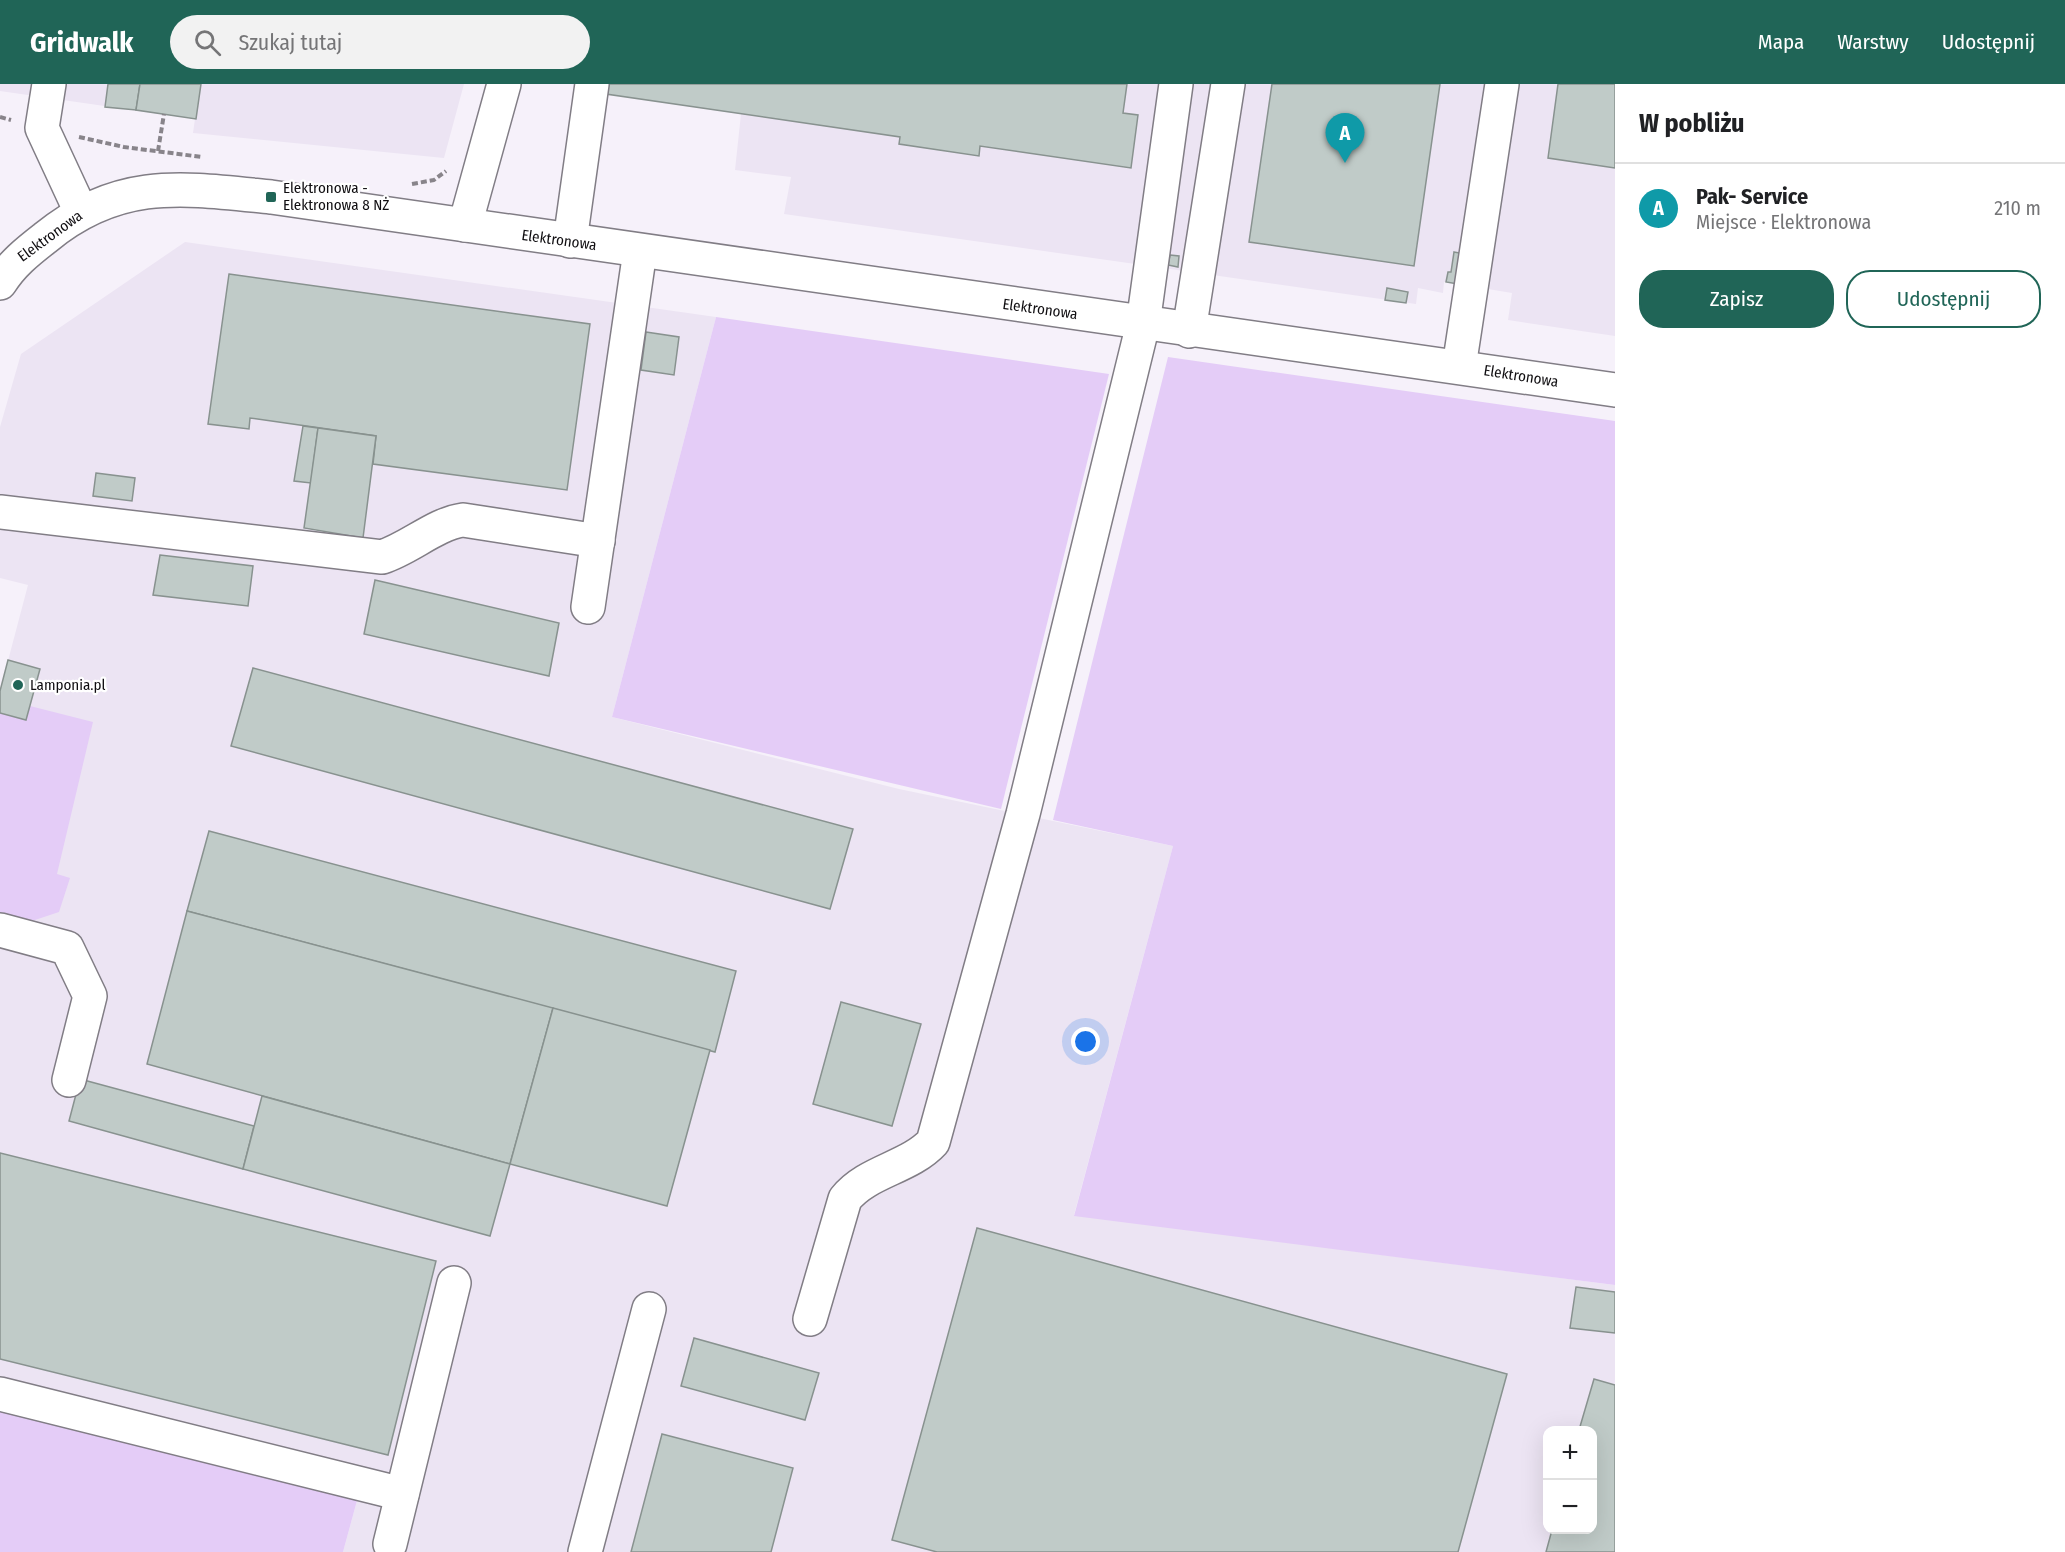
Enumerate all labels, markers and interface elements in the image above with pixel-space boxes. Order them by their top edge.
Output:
search box [170,15,590,69]
text: Gridwalk [30,26,134,59]
icon: search [191,26,224,59]
text: Szukaj tutaj [239,29,342,56]
text: Mapa [1758,29,1804,55]
text: Warstwy [1837,29,1909,55]
text: Udostępnij [1942,29,2035,55]
text: W pobliżu [1639,108,1745,139]
pin: A [1326,113,1364,163]
place label: Elektronowa - Elektronowa 8 NŻ [283,179,389,214]
text: Pak- Service [1696,183,1808,210]
marker: Elektronowa - Elektronowa 8 NŻ [264,190,278,204]
text: A [1653,196,1664,220]
text: 210 m [1994,196,2041,220]
street label: Elektronowa [14,206,86,266]
text: Miejsce · Elektronowa [1696,210,1871,234]
street label: Elektronowa [520,226,598,254]
button: Zapisz [1639,270,1834,328]
button: Udostępnij [1846,270,2041,328]
street label: Elektronowa [1001,295,1079,323]
street label: Elektronowa [1482,361,1560,391]
place label: Lamponia.pl [30,676,105,694]
marker: Lamponia.pl [11,678,25,692]
your location [1071,1027,1100,1056]
map controls [1543,1426,1597,1534]
button: + [1543,1426,1597,1480]
button: − [1543,1480,1597,1534]

